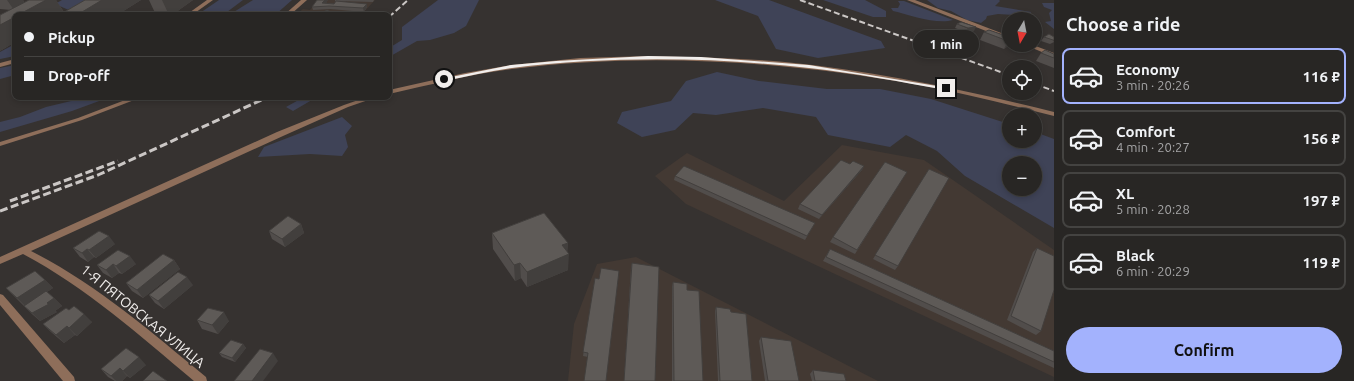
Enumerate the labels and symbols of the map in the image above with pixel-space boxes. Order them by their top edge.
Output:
north arrow [1002,12,1042,52]
callout: 1 min [913,30,979,58]
route start [435,70,453,88]
route end [937,79,955,97]
street label: 1-Я ПЯТОВСКАЯ УЛИЦА [78,261,208,371]

